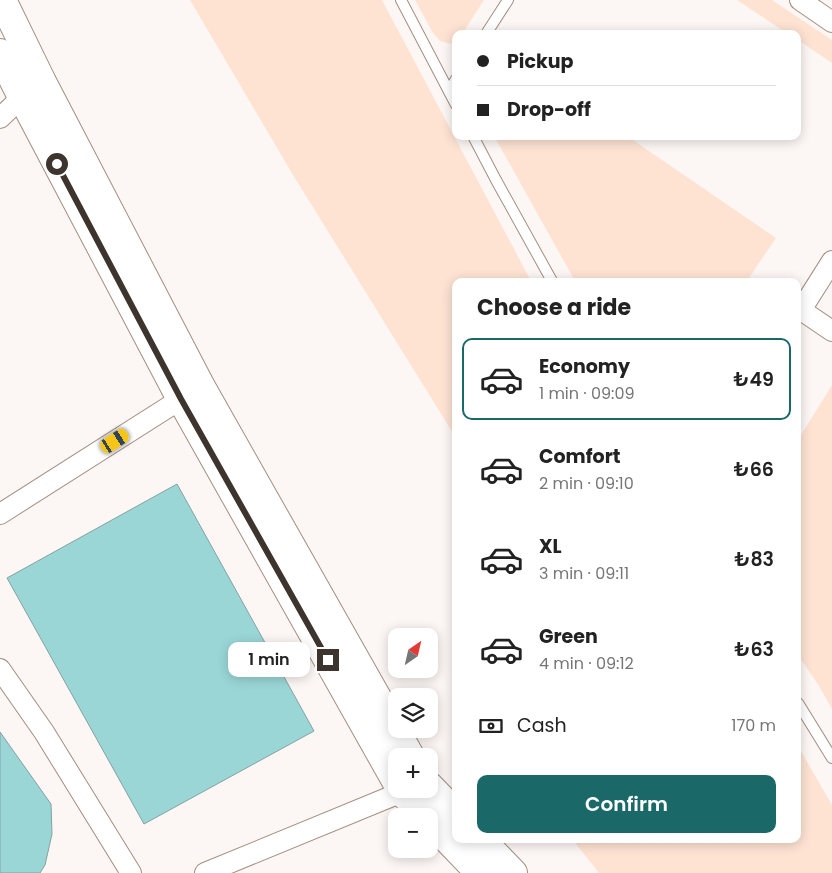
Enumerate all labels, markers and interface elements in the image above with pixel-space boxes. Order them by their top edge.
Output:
text: Pickup [507,48,573,75]
text: Drop-off [507,96,591,123]
route start [46,153,68,175]
text: Choose a ride [477,292,631,323]
text: Economy [539,353,630,380]
icon: car [479,357,524,402]
text: ₺49 [734,366,774,393]
text: 1 min · 09:09 [539,382,635,405]
car [98,427,131,455]
text: Comfort [539,443,621,470]
icon: car [479,447,524,492]
text: ₺66 [734,456,774,483]
text: 2 min · 09:10 [539,472,634,495]
text: XL [539,533,562,560]
icon: car [479,537,524,582]
text: ₺83 [734,546,774,573]
text: 3 min · 09:11 [539,562,629,585]
text: Green [539,623,598,650]
icon: car [479,627,524,672]
north arrow [388,628,438,678]
map controls [388,628,438,858]
text: ₺63 [734,636,774,663]
callout: 1 min [228,642,310,678]
text: 1 min [248,648,290,671]
route end [317,649,339,671]
text: 4 min · 09:12 [539,652,634,675]
button: layers [388,688,438,738]
icon: cash [477,712,505,740]
text: Cash [517,712,567,739]
text: 170 m [731,714,776,737]
button: + [388,748,438,798]
button: Confirm [477,775,776,833]
button: − [388,808,438,858]

